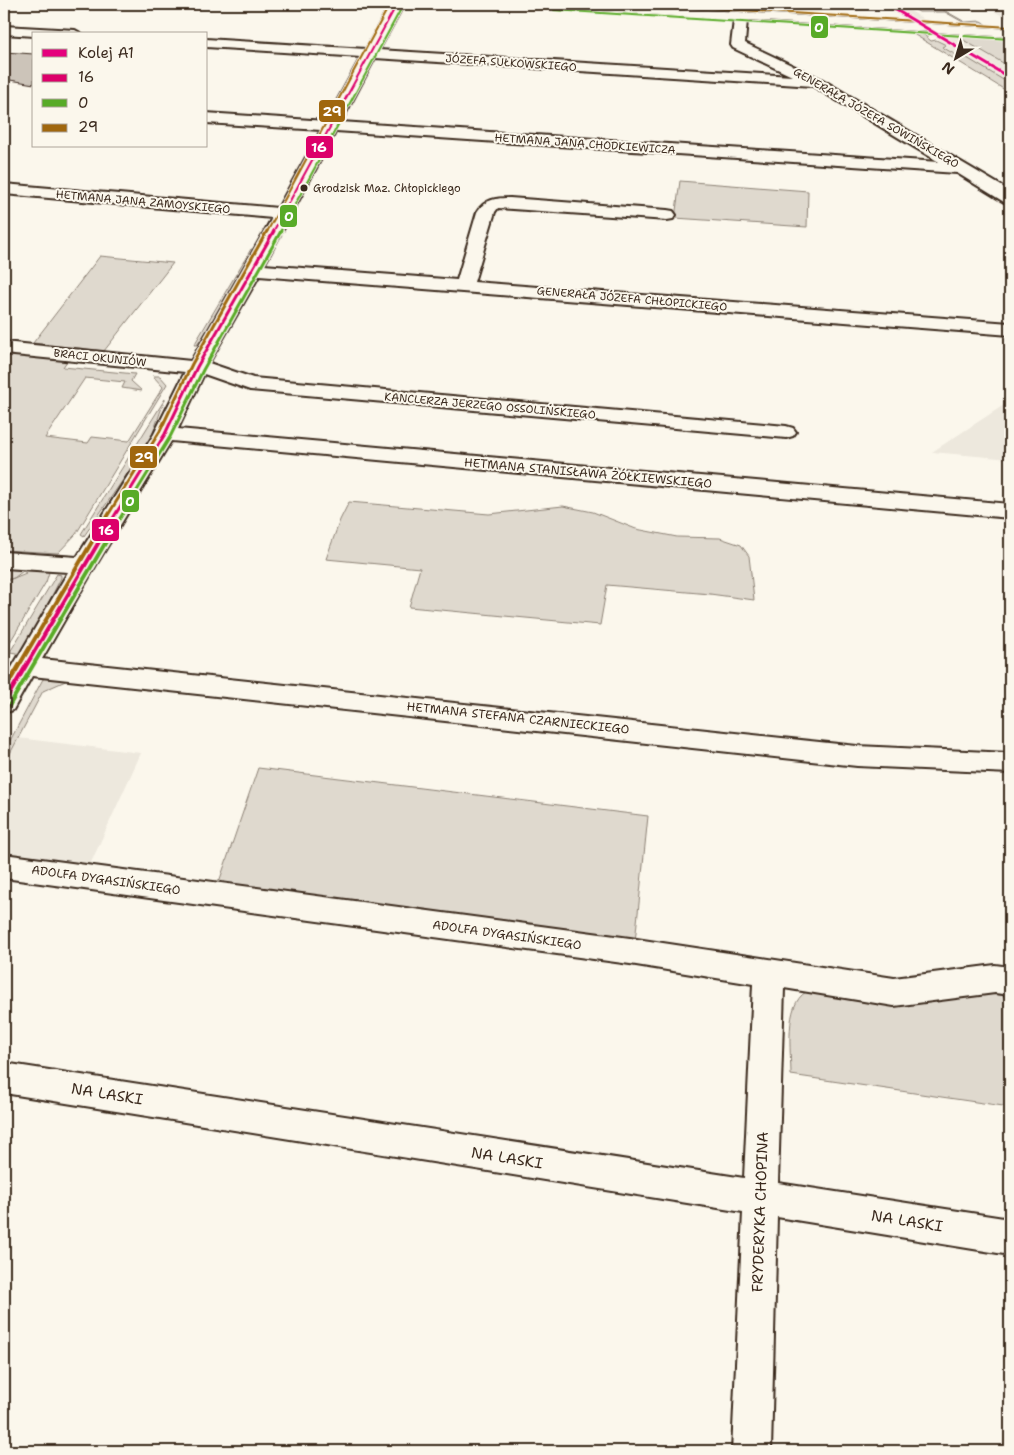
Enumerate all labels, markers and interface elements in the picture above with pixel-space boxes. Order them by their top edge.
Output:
line badge: 0 [810,15,829,39]
text: 0 [814,18,824,36]
legend [32,32,208,148]
north arrow [932,32,982,82]
text: Kolej A1 [78,43,134,63]
street label: JÓZEFA SUŁKOWSKIEGO [445,50,577,75]
street label: GENERAŁA JÓZEFA SOWIŃSKIEGO [791,65,961,171]
text: 16 [78,67,94,87]
text: 0 [78,93,89,113]
line badge: 29 [318,99,346,123]
text: 29 [322,102,342,120]
text: 29 [78,117,98,137]
street label: HETMANA JANA CHODKIEWICZA [494,130,676,158]
line badge: 16 [305,135,334,159]
text: 16 [311,138,327,156]
place label: Grodzisk Maz. Chłopickiego [313,181,461,196]
marker: Grodzisk Maz. Chłopickiego [299,183,309,193]
street label: HETMANA JANA ZAMOYSKIEGO [55,187,231,217]
line badge: 0 [279,204,298,228]
text: 0 [284,207,294,225]
street label: GENERAŁA JÓZEFA CHŁOPICKIEGO [536,282,728,315]
street label: BRACI OKUNIÓW [53,345,148,370]
street label: KANCLERZA JERZEGO OSSOLIŃSKIEGO [384,388,596,423]
line badge: 29 [129,445,158,469]
text: 29 [134,448,154,466]
street label: HETMANA STANISŁAWA ŻÓŁKIEWSKIEGO [463,454,713,492]
line badge: 0 [121,489,140,513]
text: 0 [125,492,135,510]
line badge: 16 [91,518,120,542]
text: 16 [98,521,114,539]
street label: HETMANA STEFANA CZARNIECKIEGO [406,698,630,738]
street label: ADOLFA DYGASIŃSKIEGO [30,862,182,898]
street label: ADOLFA DYGASIŃSKIEGO [431,917,583,953]
street label: NA LASKI [70,1078,144,1110]
street label: FRYDERYKA CHOPINA [747,1131,773,1293]
street label: NA LASKI [470,1142,544,1174]
street label: NA LASKI [870,1205,944,1237]

